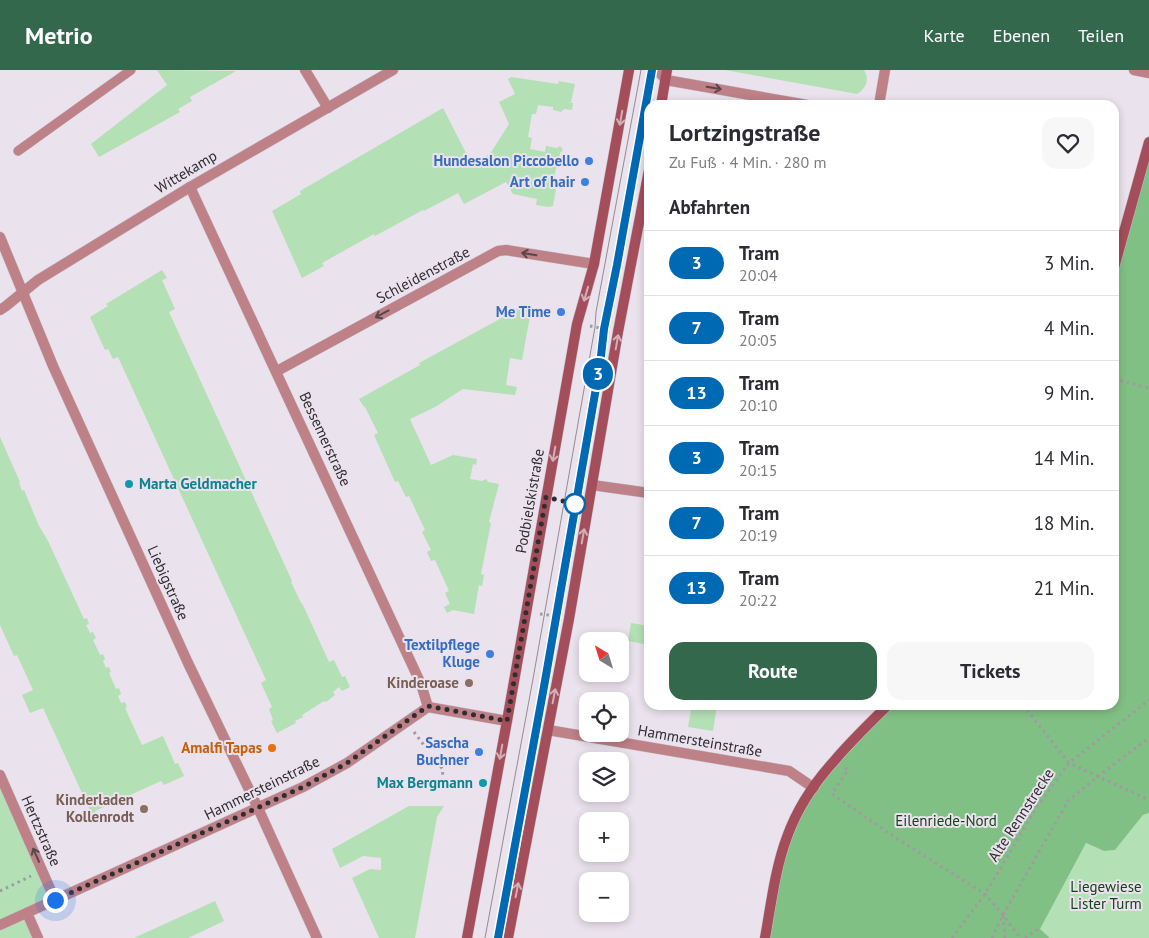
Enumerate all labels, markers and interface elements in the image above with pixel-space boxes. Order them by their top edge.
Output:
text: Metrio [25,20,93,51]
text: Karte [924,24,965,47]
text: Ebenen [993,24,1050,47]
text: Teilen [1078,24,1124,47]
one-way arrow [705,84,721,94]
one-way arrow [615,110,625,126]
text: Lortzingstraße [669,117,820,148]
button: heart [1042,117,1094,169]
street label: Wittekamp [151,146,220,197]
place label: Hundesalon Piccobello [433,151,579,170]
text: Zu Fuß · 4 Min. · 280 m [669,152,827,172]
marker: Hundesalon Piccobello [583,155,595,167]
place label: Art of hair [510,172,576,191]
marker: Art of hair [579,176,591,188]
text: Abfahrten [669,195,750,219]
text: Tram [739,241,779,265]
street label: Schleidenstraße [373,242,473,307]
one-way arrow [521,248,537,258]
text: 3 [691,251,702,274]
text: 3 Min. [1044,251,1094,275]
text: 20:04 [739,265,777,285]
one-way arrow [580,286,590,302]
place label: Me Time [496,302,551,321]
marker: Me Time [555,306,567,318]
text: Tram [739,306,779,330]
one-way arrow [375,309,390,319]
text: 7 [691,316,702,339]
text: 4 Min. [1044,316,1094,340]
text: 20:05 [739,330,777,350]
one-way arrow [612,334,622,350]
line badge: 3 [582,358,614,390]
text: 3 [593,362,603,385]
text: Tram [739,371,779,395]
text: 13 [686,381,707,404]
text: 9 Min. [1044,381,1094,405]
street label: Bessemerstraße [295,389,356,489]
text: 20:10 [739,395,777,415]
text: Tram [739,436,779,460]
one-way arrow [548,445,558,461]
text: 3 [691,446,702,469]
text: 14 Min. [1034,446,1094,470]
street label: Podbielskistraße [511,447,548,555]
text: 20:15 [739,460,777,480]
place label: Marta Geldmacher [139,474,257,493]
marker: Marta Geldmacher [123,478,135,490]
unlabelled marker [564,493,586,515]
text: Tram [739,501,779,525]
text: 7 [691,511,702,534]
text: 18 Min. [1034,511,1094,535]
text: 20:19 [739,525,777,545]
one-way arrow [578,529,588,545]
street label: Liebigstraße [144,542,193,623]
text: Tram [739,566,779,590]
text: 13 [686,576,707,599]
text: 21 Min. [1034,576,1094,600]
text: 20:22 [739,590,777,610]
north arrow [579,632,629,682]
map controls [579,632,629,922]
place label: Textilpflege Kluge [404,635,480,671]
button: Route [669,642,877,700]
button: Tickets [887,642,1094,700]
marker: Textilpflege Kluge [484,648,496,660]
place label: Kinderoase [387,673,459,692]
marker: Kinderoase [463,677,475,689]
one-way arrow [550,688,560,704]
button: locate [579,692,629,742]
street label: Hammersteinstraße [636,720,764,761]
place label: Sascha Buchner [416,733,470,769]
place label: Amalfi Tapas [181,738,262,757]
marker: Amalfi Tapas [266,742,278,754]
one-way arrow [496,743,506,759]
marker: Sascha Buchner [473,746,485,758]
street label: Hammersteinstraße [201,751,323,824]
button: layers [579,752,629,802]
street label: Alte Rennstrecke [983,765,1058,865]
place label: Max Bergmann [377,773,473,792]
marker: Max Bergmann [477,777,489,789]
place label: Kinderladen Kollenrodt [56,790,135,826]
street label: Hertzstraße [17,792,65,869]
marker: Kinderladen Kollenrodt [138,803,150,815]
park label: Eilenriede-Nord [895,811,997,830]
button: + [579,812,629,862]
one-way arrow [30,848,40,863]
button: − [579,872,629,922]
park label: Liegewiese Lister Turm [1070,877,1142,913]
one-way arrow [513,883,523,899]
your location [43,888,68,913]

